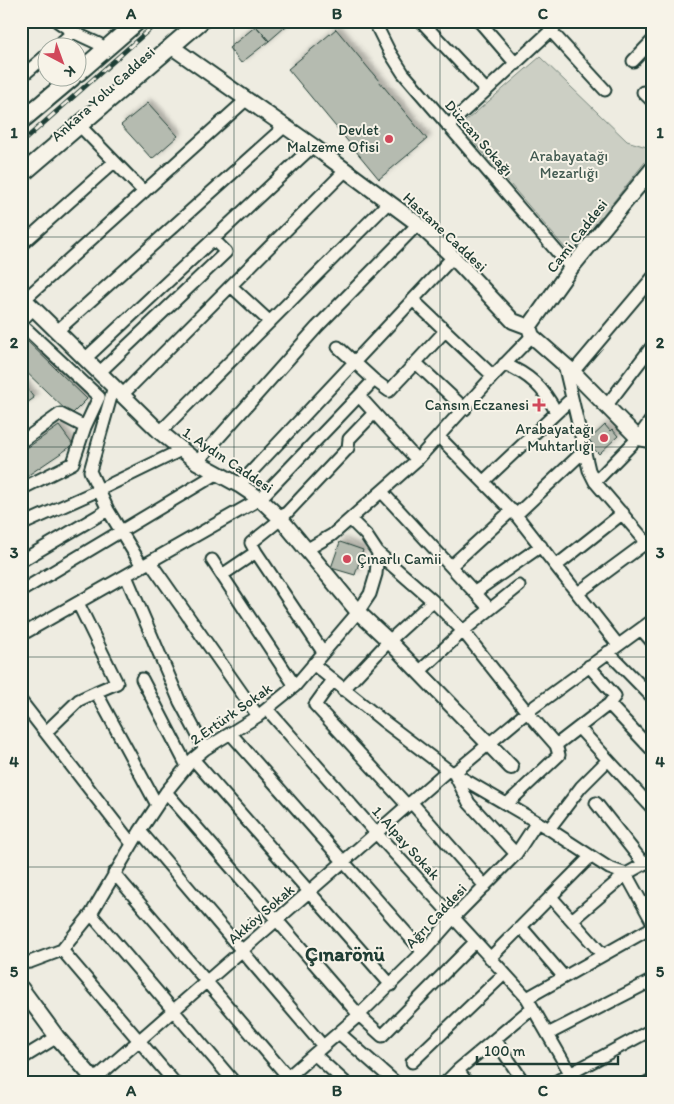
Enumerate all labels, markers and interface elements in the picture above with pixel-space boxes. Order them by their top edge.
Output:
text: A [125,4,137,23]
text: B [332,4,343,23]
text: C [538,4,549,23]
north arrow [38,38,88,88]
street label: Ankara Yolu Caddesi [47,43,159,145]
text: K [60,62,79,81]
street label: Düzcan Sokağı [441,96,517,180]
place label: Devlet Malzeme Ofisi [287,121,379,156]
text: 1 [10,123,18,142]
text: 1 [656,123,664,142]
marker: Devlet Malzeme Ofisi [383,133,395,145]
park label: Arabayatağı Mezarlığı [530,147,608,182]
street label: Hastane Caddesi [399,188,491,276]
street label: Cami Caddesi [543,196,611,276]
text: 2 [10,333,19,352]
text: 2 [656,333,665,352]
place label: Cansın Eczanesi [425,396,529,414]
marker: Cansın Eczanesi [533,399,545,411]
place label: Arabayatağı Muhtarlığı [516,420,594,455]
street label: 1. Aydın Caddesi [179,423,277,497]
marker: Arabayatağı Muhtarlığı [598,432,610,444]
text: 3 [10,543,19,562]
text: 3 [656,543,665,562]
place label: Çınarlı Camii [357,550,442,568]
marker: Çınarlı Camii [341,553,353,565]
street label: 2.Ertürk Sokak [187,679,276,749]
text: 4 [9,752,19,771]
text: 4 [655,752,665,771]
street label: 1. Alpay Sokak [368,802,444,884]
street label: Akköy Sokak [224,880,298,948]
street label: Ağrı Caddesi [401,880,471,952]
district label: Çınarönü [305,942,385,967]
text: 5 [10,962,19,981]
text: 5 [656,962,665,981]
scale bar [477,1034,618,1066]
text: 100 m [484,1042,526,1060]
text: A [125,1081,137,1100]
text: B [332,1081,343,1100]
text: C [538,1081,549,1100]

